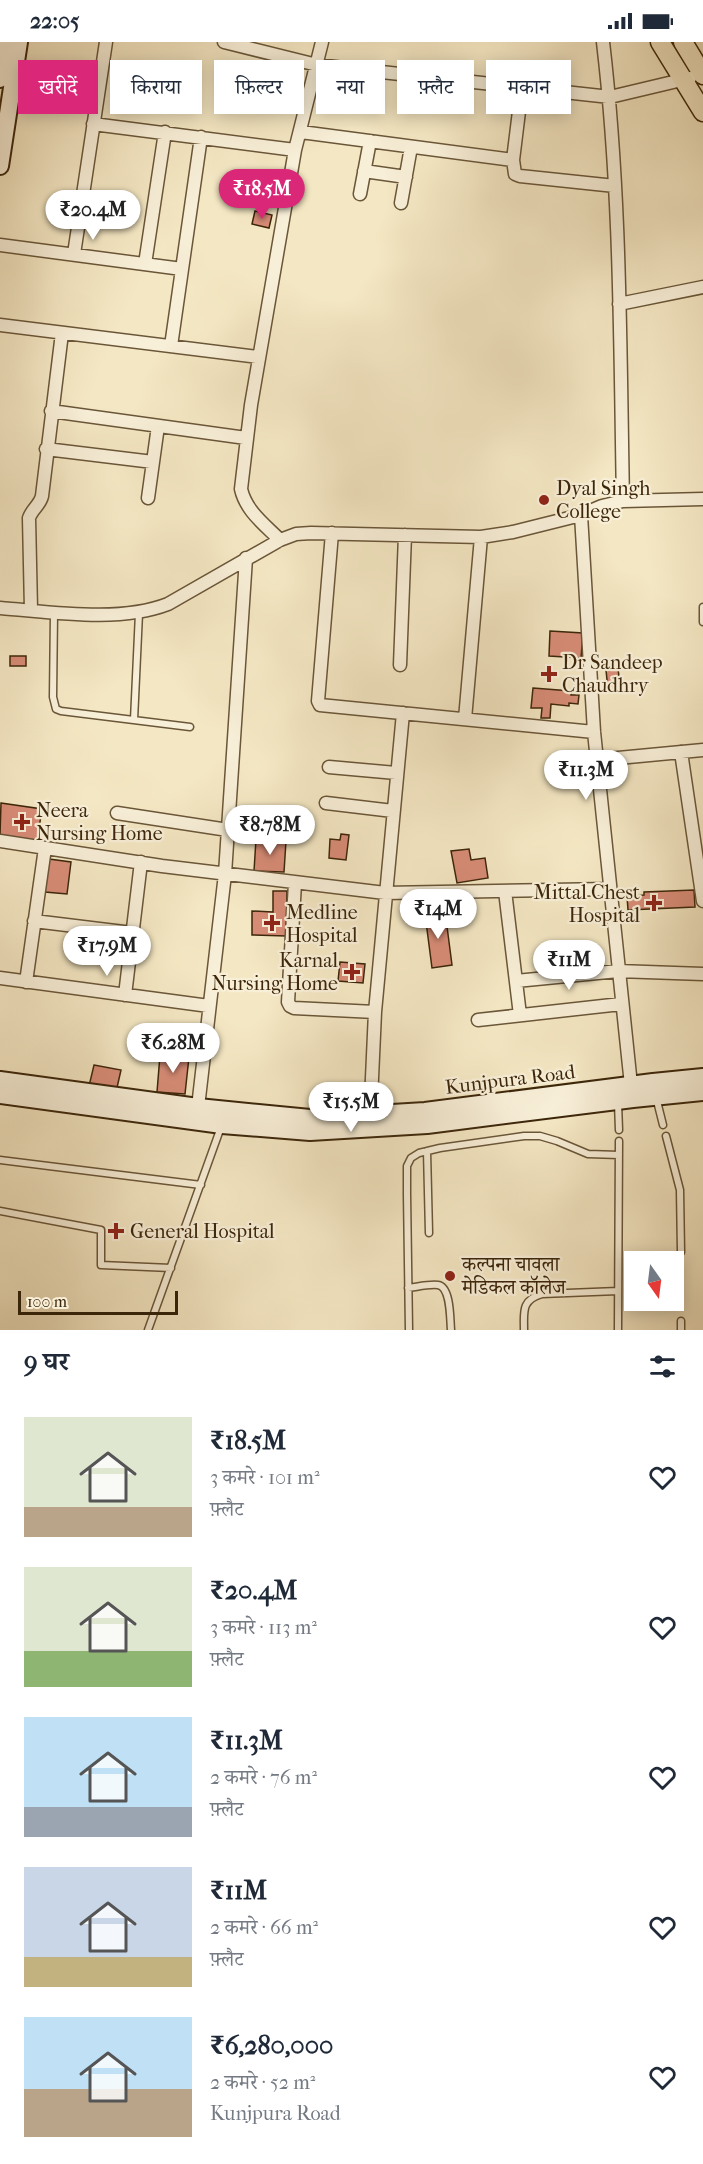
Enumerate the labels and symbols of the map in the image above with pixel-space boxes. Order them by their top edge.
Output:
pin: ₹18.5M [213,169,311,220]
pin: ₹20.4M [44,190,142,241]
place label: Dyal Singh College [556,477,651,523]
marker: Dyal Singh College [537,493,551,507]
place label: Dr Sandeep Chaudhry [562,651,663,697]
marker: Dr Sandeep Chaudhry [540,665,558,683]
pin: ₹11.3M [537,750,635,801]
place label: Neera Nursing Home [36,799,163,845]
pin: ₹8.78M [221,805,319,856]
marker: Neera Nursing Home [13,813,31,831]
place label: Mittal Chest Hospital [534,881,640,927]
pin: ₹14M [402,889,474,940]
marker: Mittal Chest Hospital [645,894,663,912]
place label: Medline Hospital [286,901,358,947]
marker: Medline Hospital [263,914,281,932]
pin: ₹17.9M [58,926,156,977]
pin: ₹11M [533,940,605,991]
place label: Karnal Nursing Home [211,949,338,995]
marker: Karnal Nursing Home [343,963,361,981]
pin: ₹6.28M [124,1023,222,1074]
street label: Kunjpura Road [444,1060,577,1099]
pin: ₹15.5M [302,1082,400,1133]
place label: General Hospital [130,1220,275,1243]
marker: General Hospital [107,1222,125,1240]
north arrow [624,1251,684,1311]
place label: कल्पना चावला मेडिकल कॉलेज [461,1253,567,1299]
marker: कल्पना चावला मेडिकल कॉलेज [443,1269,457,1283]
scale bar [18,1288,178,1316]

